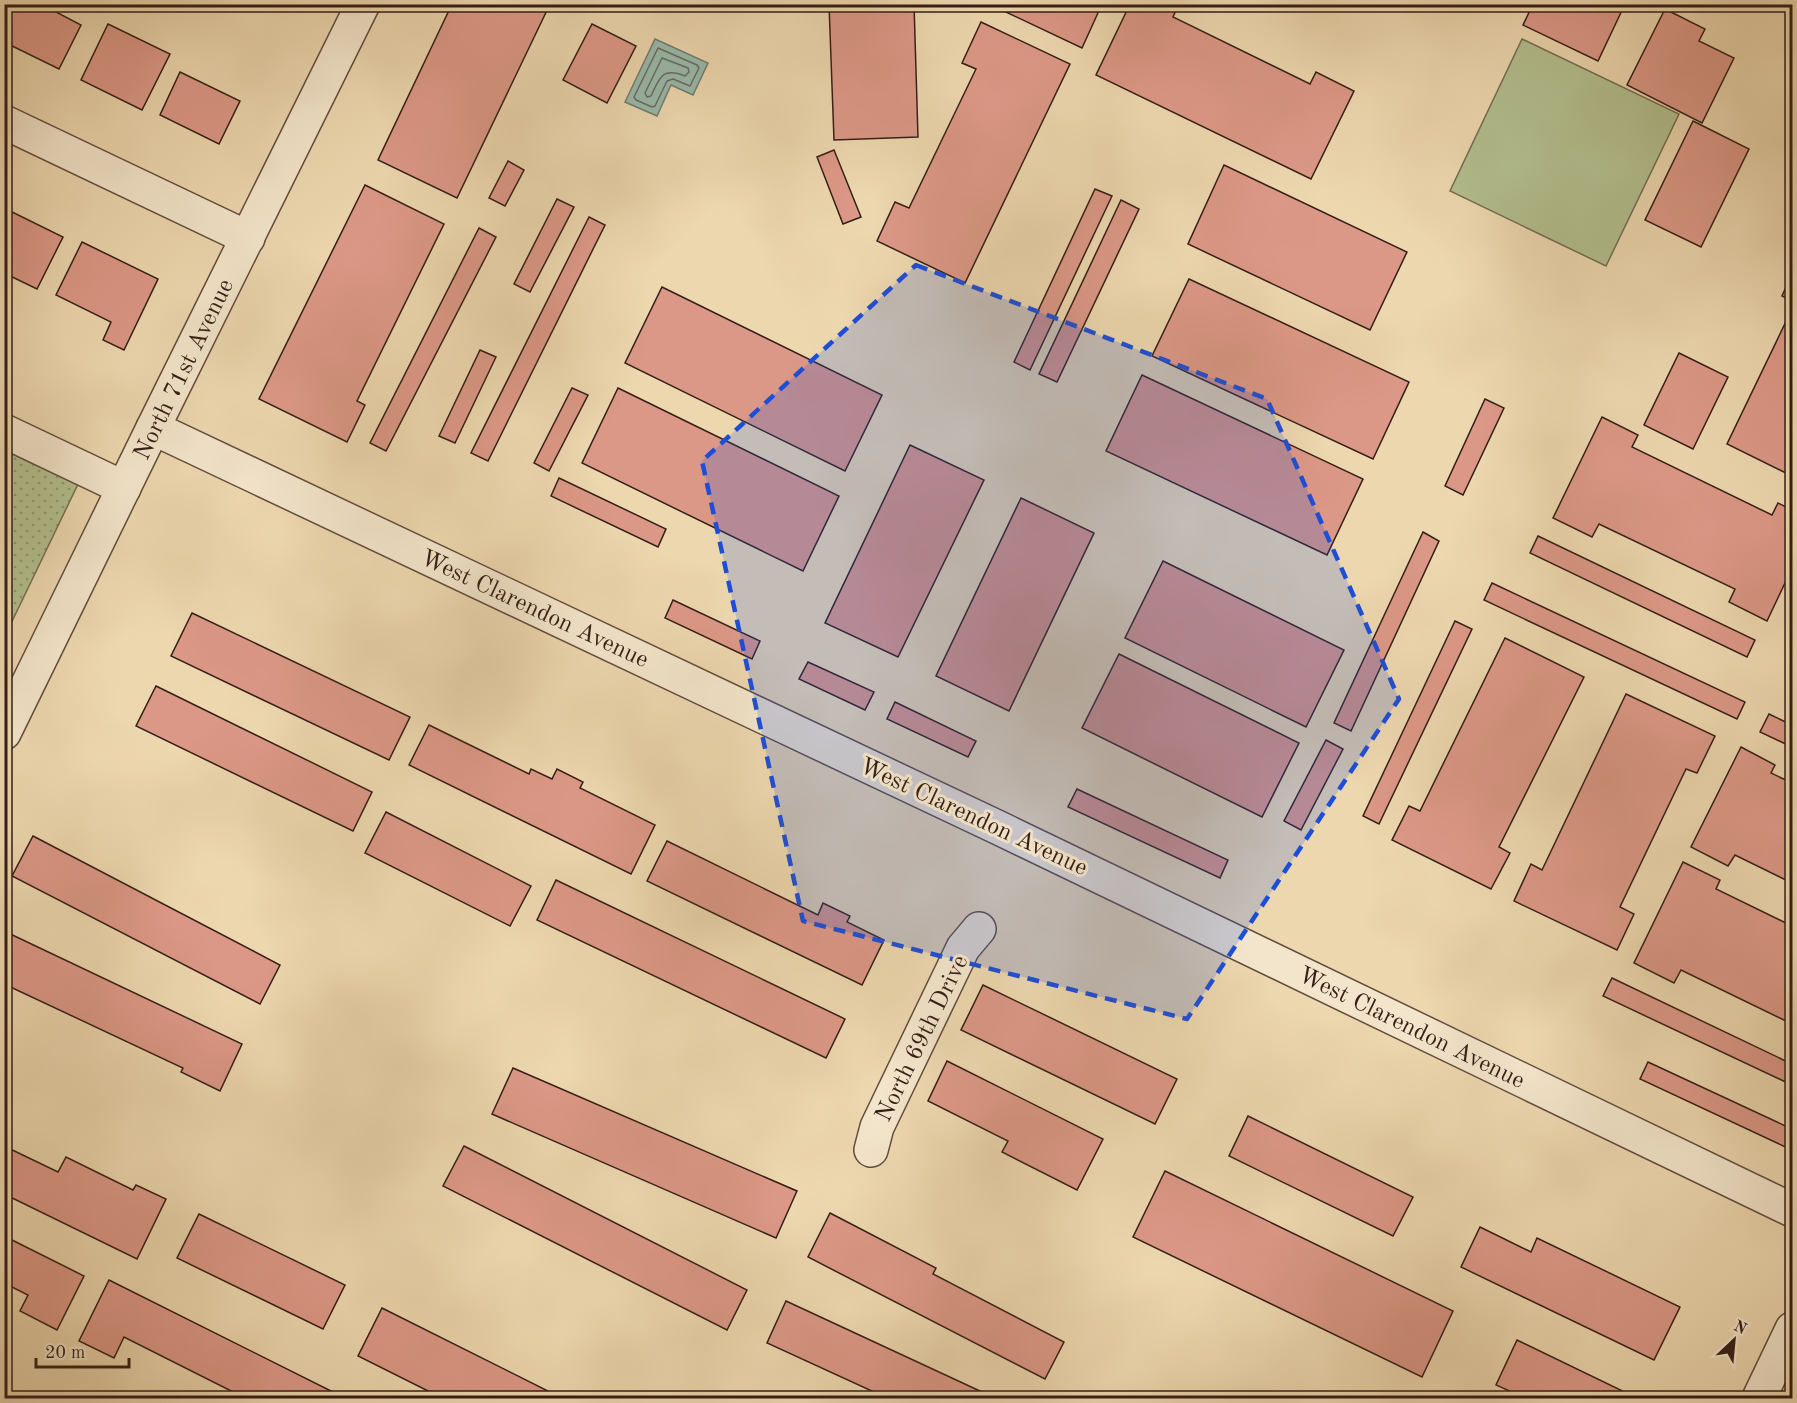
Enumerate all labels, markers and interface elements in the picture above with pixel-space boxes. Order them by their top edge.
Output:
street label: North 71st Avenue [131,276,239,464]
street label: West Clarendon Avenue [416,546,652,673]
street label: West Clarendon Avenue [855,754,1091,881]
street label: North 69th Drive [872,952,973,1126]
street label: West Clarendon Avenue [1294,964,1528,1094]
north arrow [1704,1310,1764,1370]
text: N [1731,1318,1749,1339]
scale bar [36,1331,129,1369]
text: 20 m [45,1344,85,1362]

